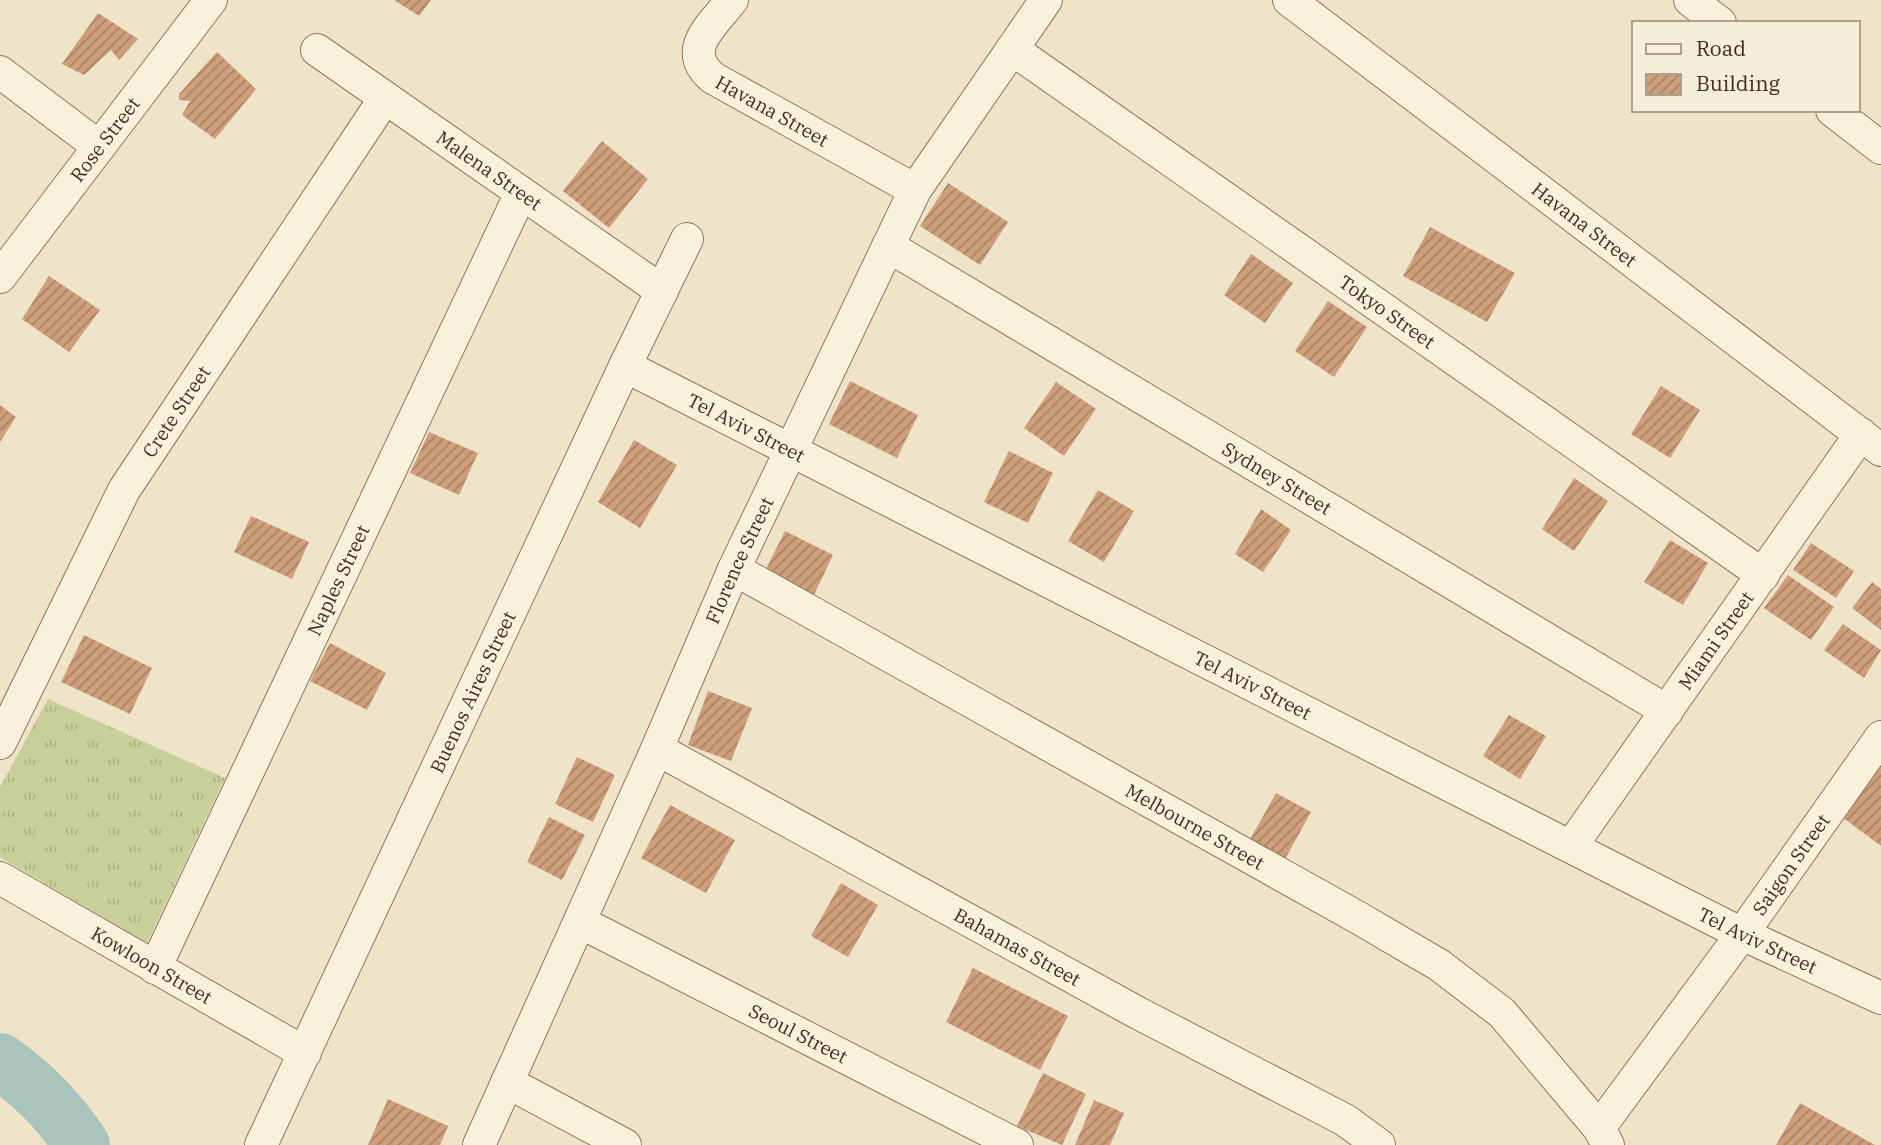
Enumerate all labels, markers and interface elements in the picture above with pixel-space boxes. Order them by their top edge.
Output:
legend [1632,21,1860,112]
text: Road [1696,34,1746,62]
text: Building [1696,69,1781,97]
street label: Havana Street [711,70,833,152]
street label: Rose Street [65,92,145,187]
street label: Malena Street [432,125,547,216]
street label: Havana Street [1527,177,1642,272]
street label: Tokyo Street [1334,270,1440,354]
street label: Crete Street [137,361,216,462]
street label: Tel Aviv Street [683,388,809,468]
street label: Sydney Street [1218,436,1336,520]
street label: Florence Street [700,493,779,627]
street label: Naples Street [302,521,375,639]
street label: Miami Street [1673,586,1759,694]
street label: Buenos Aires Street [425,607,521,777]
street label: Tel Aviv Street [1190,645,1316,725]
street label: Melbourne Street [1121,778,1269,875]
street label: Saigon Street [1747,809,1835,920]
street label: Bahamas Street [950,902,1085,991]
street label: Tel Aviv Street [1694,902,1821,979]
street label: Kowloon Street [87,921,217,1009]
street label: Seoul Street [745,998,852,1069]

